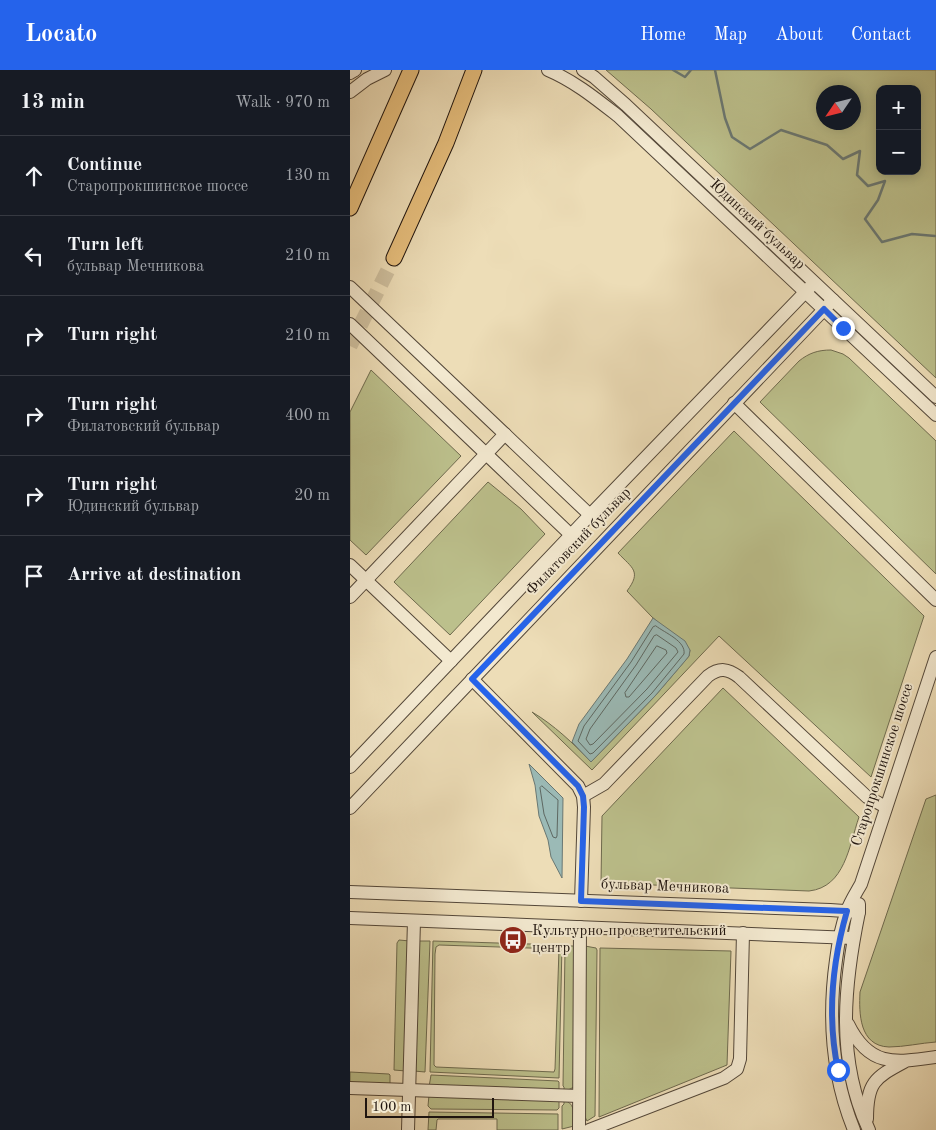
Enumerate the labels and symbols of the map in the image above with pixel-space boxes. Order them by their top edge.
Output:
north arrow [816,85,861,130]
street label: Юдинский бульвар [707,177,808,273]
route end [832,317,855,340]
street label: Филатовский бульвар [524,485,634,599]
street label: Старопрокшинское шоссе [850,682,916,848]
street label: бульвар Мечникова [601,877,730,897]
place label: Культурно-просветительский центр [532,924,727,956]
bus stop icon: Культурно-просветительский центр [498,925,528,955]
route start [827,1059,850,1082]
scale bar [365,1095,494,1118]

